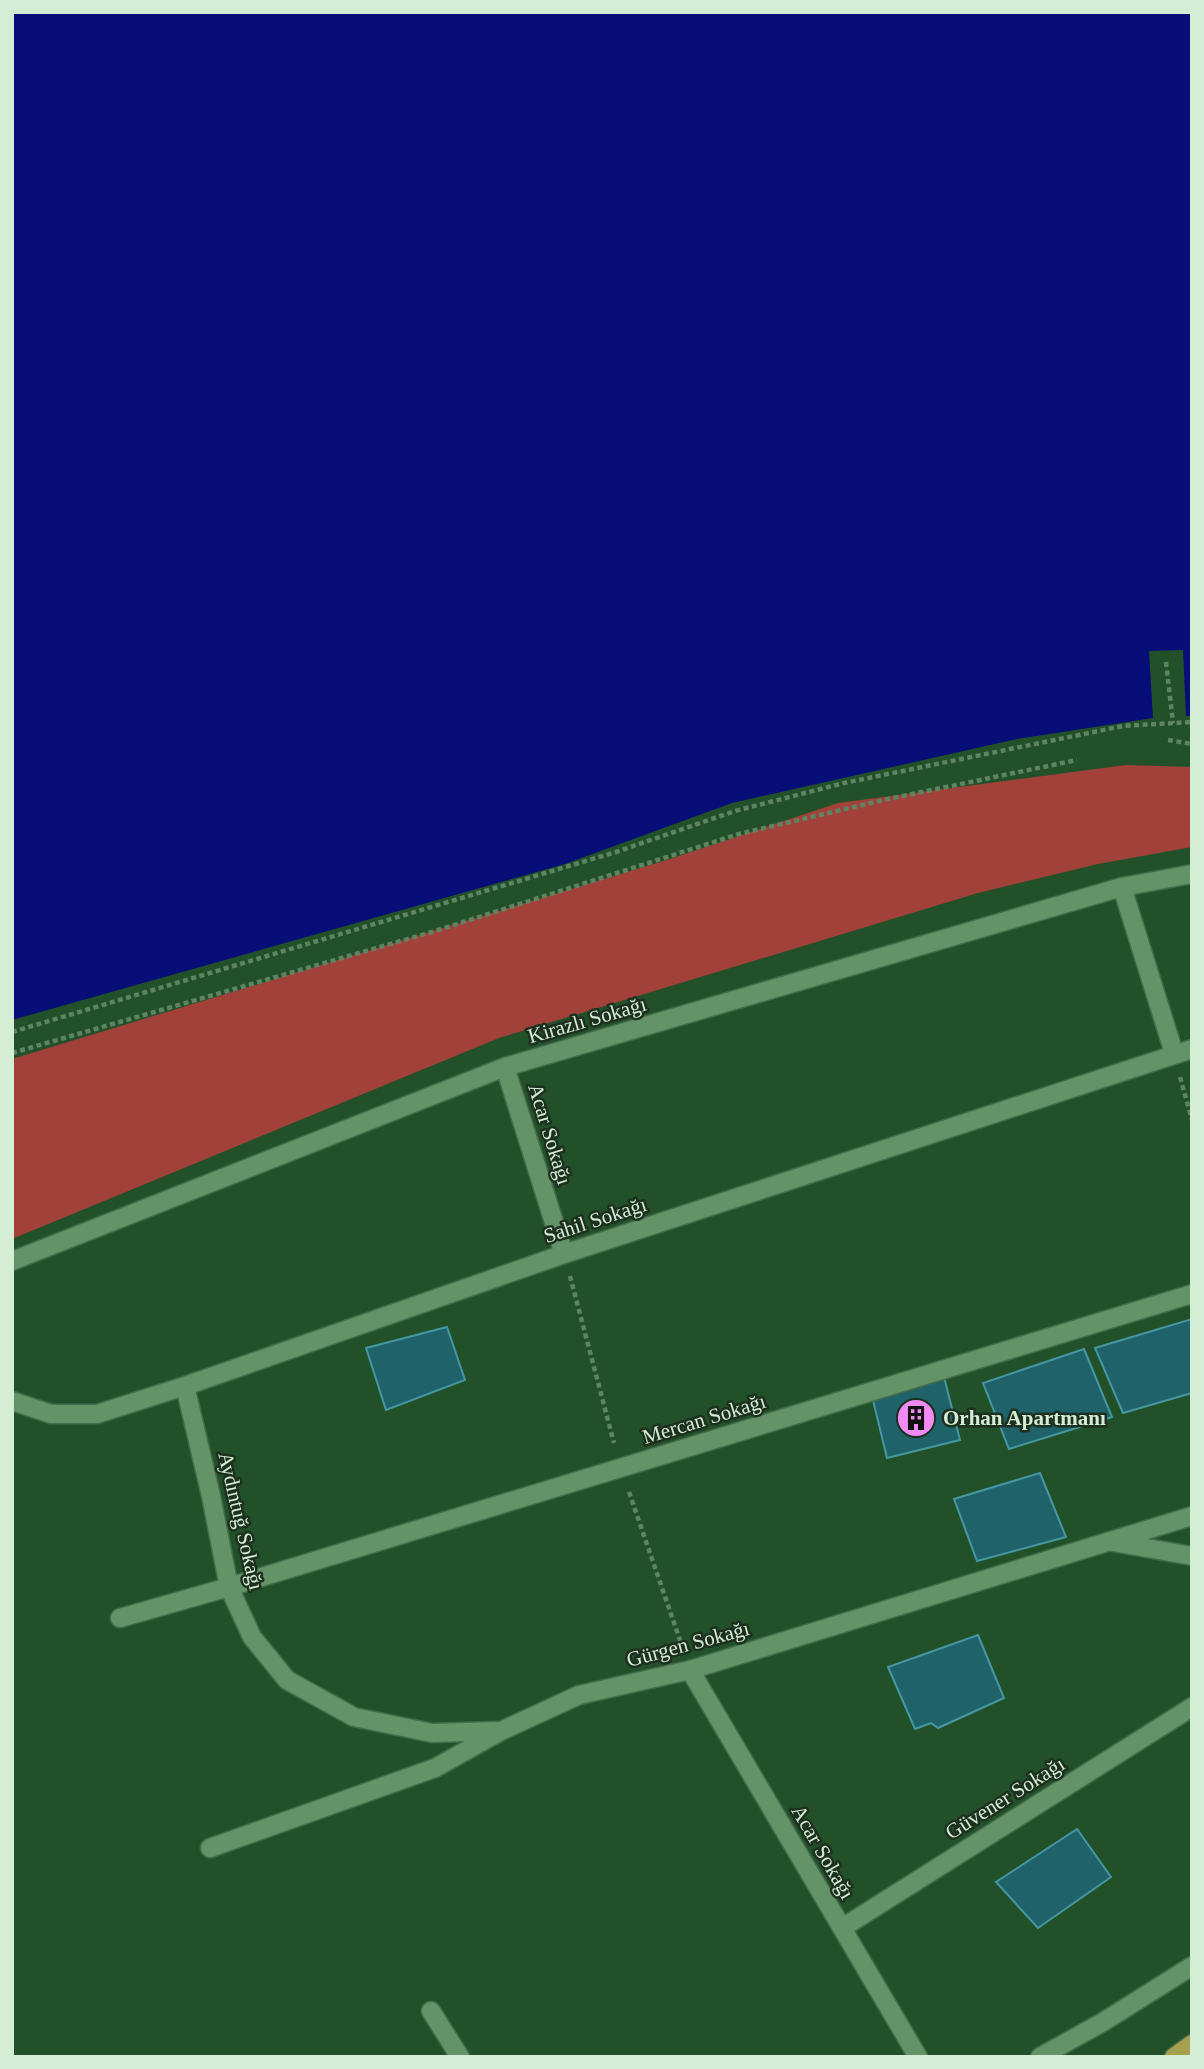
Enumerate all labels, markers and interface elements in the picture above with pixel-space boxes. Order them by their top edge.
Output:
street label: Kirazlı Sokağı [525,992,649,1048]
street label: Acar Sokağı [523,1081,577,1188]
street label: Sahil Sokağı [541,1192,650,1248]
street label: Mercan Sokağı [639,1389,769,1449]
building icon: Orhan Apartmanı [895,1397,937,1439]
place label: Orhan Apartmanı [943,1406,1106,1430]
street label: Aydıntuğ Sokağı [213,1450,269,1593]
street label: Gürgen Sokağı [624,1616,752,1672]
street label: Güvener Sokağı [941,1752,1069,1844]
street label: Acar Sokağı [787,1801,860,1903]

